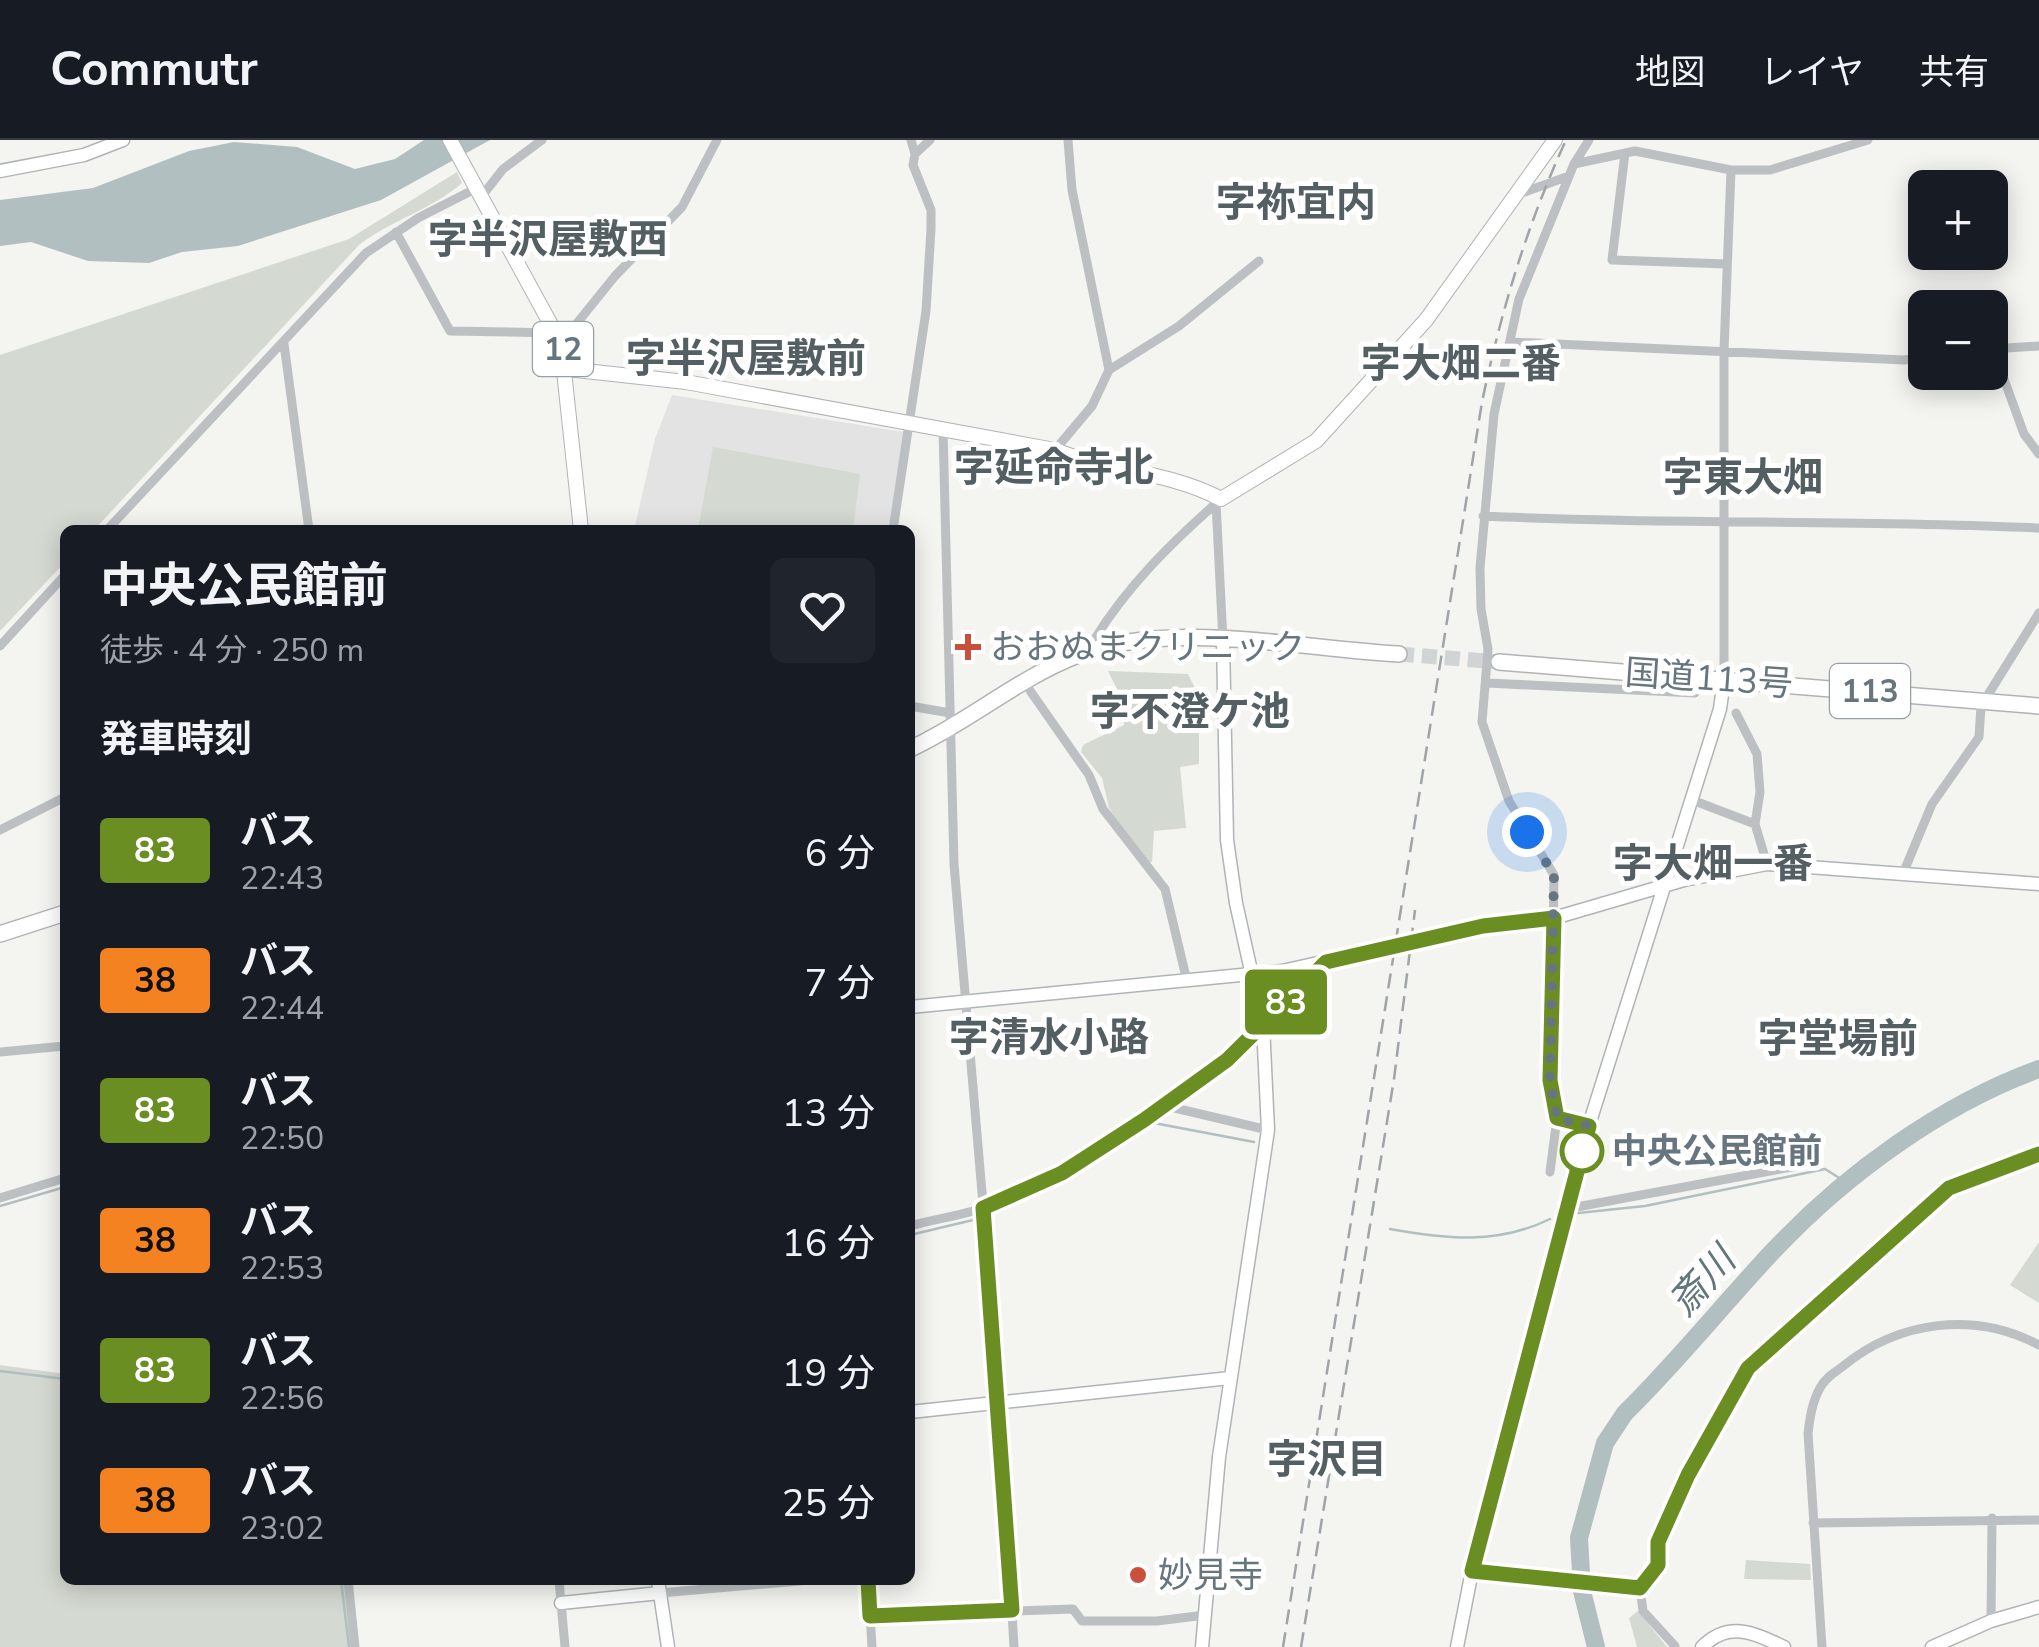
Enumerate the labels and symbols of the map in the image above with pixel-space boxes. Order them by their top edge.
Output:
district label: 字祢宜内 [1216,176,1376,230]
district label: 字半沢屋敷西 [428,213,668,267]
road number: 12 [533,322,593,376]
district label: 字半沢屋敷前 [626,332,866,386]
district label: 字大畑二番 [1361,337,1561,391]
district label: 字延命寺北 [954,441,1154,495]
district label: 字東大畑 [1663,451,1823,505]
place label: おおぬまクリニック [990,624,1305,671]
marker: おおぬまクリニック [955,634,981,660]
street label: 国道113号 [1624,649,1794,708]
road number: 113 [1830,664,1910,718]
district label: 字不澄ケ池 [1090,685,1290,739]
your location [1502,807,1552,857]
district label: 字大畑一番 [1613,837,1813,891]
line badge: 83 [1241,970,1331,1034]
district label: 字清水小路 [949,1011,1149,1065]
district label: 字堂場前 [1758,1012,1918,1066]
place label: 中央公民館前 [1612,1128,1822,1175]
marker: 中央公民館前 [1561,1130,1603,1172]
water label: 斎川 [1658,1233,1749,1327]
district label: 字沢目 [1267,1433,1387,1487]
place label: 妙見寺 [1158,1552,1263,1599]
marker: 妙見寺 [1127,1564,1149,1586]

